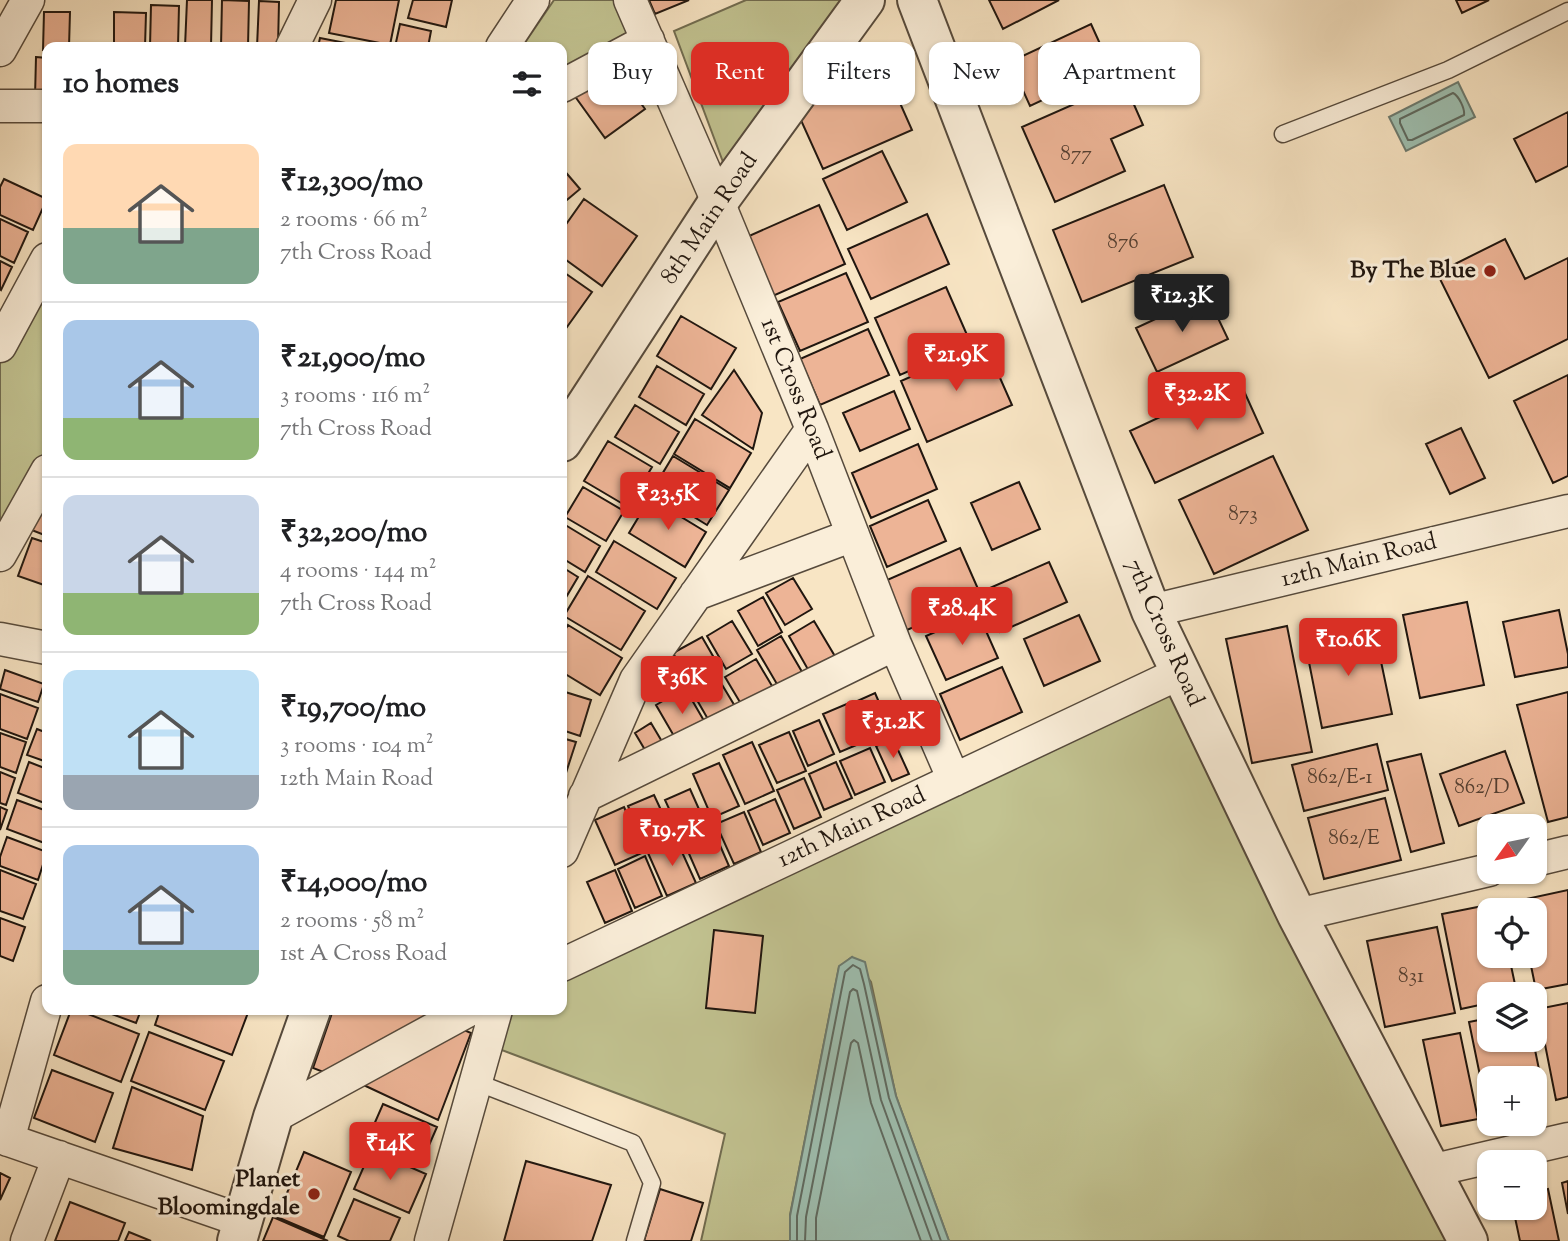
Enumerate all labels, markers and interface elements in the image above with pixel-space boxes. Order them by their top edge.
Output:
chip: Buy [588,42,677,105]
chip: Rent [691,42,789,105]
chip: Filters [803,42,915,105]
chip: New [929,42,1024,105]
chip: Apartment [1038,42,1200,105]
text: 10 homes [63,63,179,106]
icon: filters [508,65,546,103]
house number: 877 [1060,140,1092,170]
street label: 8th Main Road [653,146,767,292]
text: ₹12,300/mo [280,161,423,204]
icon: home [119,172,203,256]
text: 2 rooms · 66 m² [280,204,428,237]
house number: 876 [1107,228,1139,258]
text: 7th Cross Road [280,237,432,270]
place label: By The Blue [1350,254,1476,288]
marker: By The Blue [1482,263,1498,279]
pin: ₹12.3K [1125,274,1239,334]
text: ₹12.3K [1150,280,1214,313]
street label: 1st Cross Road [751,313,839,465]
pin: ₹21.9K [899,334,1013,393]
text: ₹21,900/mo [280,337,425,380]
text: ₹21.9K [924,339,988,372]
icon: home [119,348,203,432]
pin: ₹32.2K [1140,372,1254,432]
text: ₹32.2K [1164,378,1230,411]
text: 3 rooms · 116 m² [280,380,430,413]
text: 7th Cross Road [280,413,432,446]
pin: ₹23.5K [611,472,725,532]
text: ₹23.5K [636,478,700,511]
house number: 873 [1228,500,1258,530]
text: ₹32,200/mo [280,512,427,555]
icon: home [119,523,203,607]
street label: 12th Main Road [1277,525,1441,597]
street label: 7th Cross Road [1116,554,1212,713]
text: 4 rooms · 144 m² [280,555,437,588]
text: 7th Cross Road [280,588,432,621]
pin: ₹28.4K [905,588,1019,647]
text: ₹28.4K [927,593,997,626]
pin: ₹10.6K [1291,618,1405,678]
text: ₹10.6K [1315,624,1381,657]
pin: ₹36K [641,656,723,716]
text: ₹36K [657,662,707,695]
text: ₹19,700/mo [280,687,426,730]
icon: home [119,698,203,782]
pin: ₹31.2K [836,700,950,760]
text: ₹31.2K [861,706,925,739]
text: 3 rooms · 104 m² [280,730,434,763]
text: 12th Main Road [280,763,433,796]
house number: 862/E-1 [1307,763,1373,793]
house number: 862/D [1454,773,1510,803]
street label: 12th Main Road [772,779,932,877]
pin: ₹19.7K [615,808,729,868]
text: ₹19.7K [639,814,705,847]
north arrow [1477,814,1547,884]
map controls [1477,814,1547,1220]
house number: 862/E [1328,824,1380,854]
text: ₹14,000/mo [280,862,427,905]
icon: home [119,873,203,957]
button: locate [1477,898,1547,968]
text: 2 rooms · 58 m² [280,905,424,938]
text: 1st A Cross Road [280,938,447,971]
house number: 831 [1398,962,1424,992]
button: layers [1477,982,1547,1052]
button: + [1477,1066,1547,1136]
pin: ₹14K [349,1122,431,1182]
text: ₹14K [365,1128,415,1161]
button: − [1477,1150,1547,1220]
place label: Planet Bloomingdale [158,1163,301,1225]
marker: Planet Bloomingdale [306,1186,322,1202]

